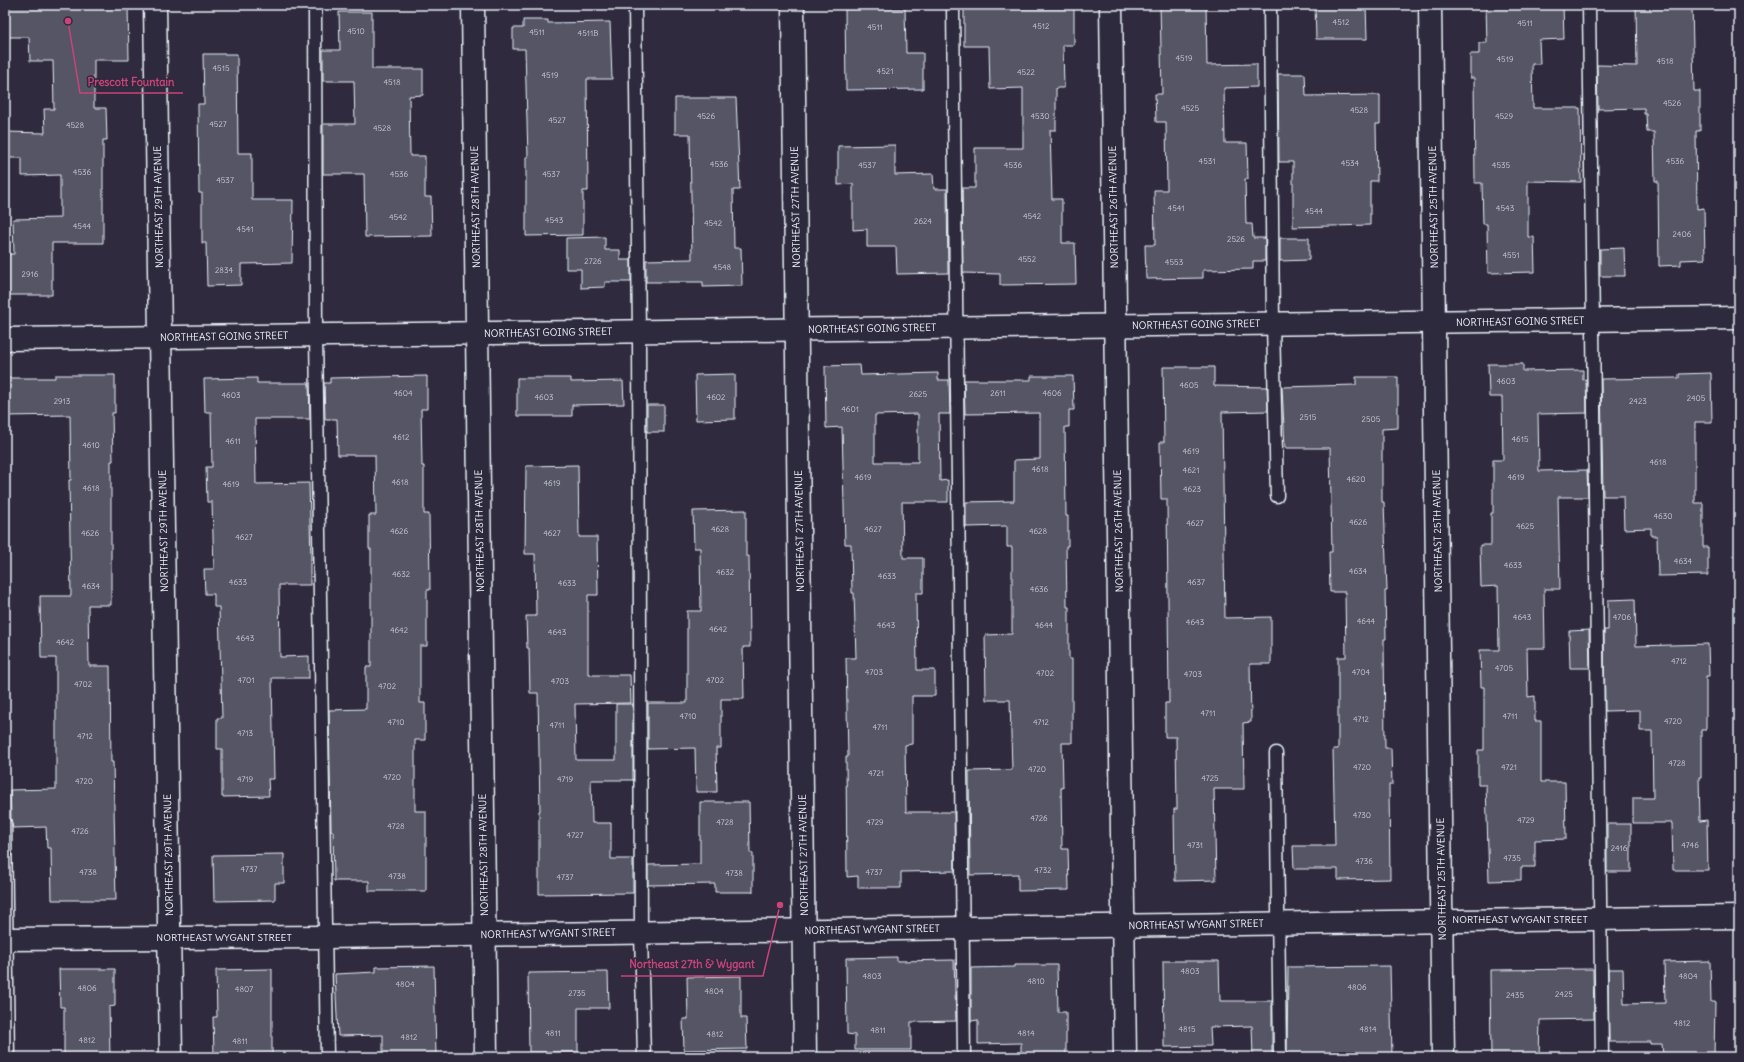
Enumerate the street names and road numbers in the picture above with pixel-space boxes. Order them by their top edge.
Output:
street label: NORTHEAST 26TH AVENUE [1106,145,1121,268]
street label: NORTHEAST 25TH AVENUE [1426,145,1441,268]
street label: NORTHEAST 29TH AVENUE [151,146,166,268]
street label: NORTHEAST 28TH AVENUE [468,146,483,268]
street label: NORTHEAST 27TH AVENUE [788,146,803,268]
street label: NORTHEAST GOING STREET [1456,314,1584,329]
street label: NORTHEAST GOING STREET [1132,317,1260,332]
street label: NORTHEAST GOING STREET [808,321,936,336]
street label: NORTHEAST GOING STREET [484,325,612,340]
street label: NORTHEAST GOING STREET [160,329,288,344]
street label: NORTHEAST 26TH AVENUE [1111,469,1126,592]
street label: NORTHEAST 25TH AVENUE [1430,469,1445,592]
street label: NORTHEAST 29TH AVENUE [156,470,171,592]
street label: NORTHEAST 28TH AVENUE [472,470,487,592]
street label: NORTHEAST 27TH AVENUE [792,470,807,592]
street label: NORTHEAST 29TH AVENUE [161,794,176,916]
street label: NORTHEAST 28TH AVENUE [476,794,491,916]
street label: NORTHEAST 27TH AVENUE [796,794,811,916]
street label: NORTHEAST 25TH AVENUE [1434,817,1449,940]
street label: NORTHEAST WYGANT STREET [1452,913,1588,926]
street label: NORTHEAST WYGANT STREET [1128,917,1264,932]
street label: NORTHEAST WYGANT STREET [804,922,940,937]
street label: NORTHEAST WYGANT STREET [480,926,616,941]
street label: NORTHEAST WYGANT STREET [156,931,292,944]

